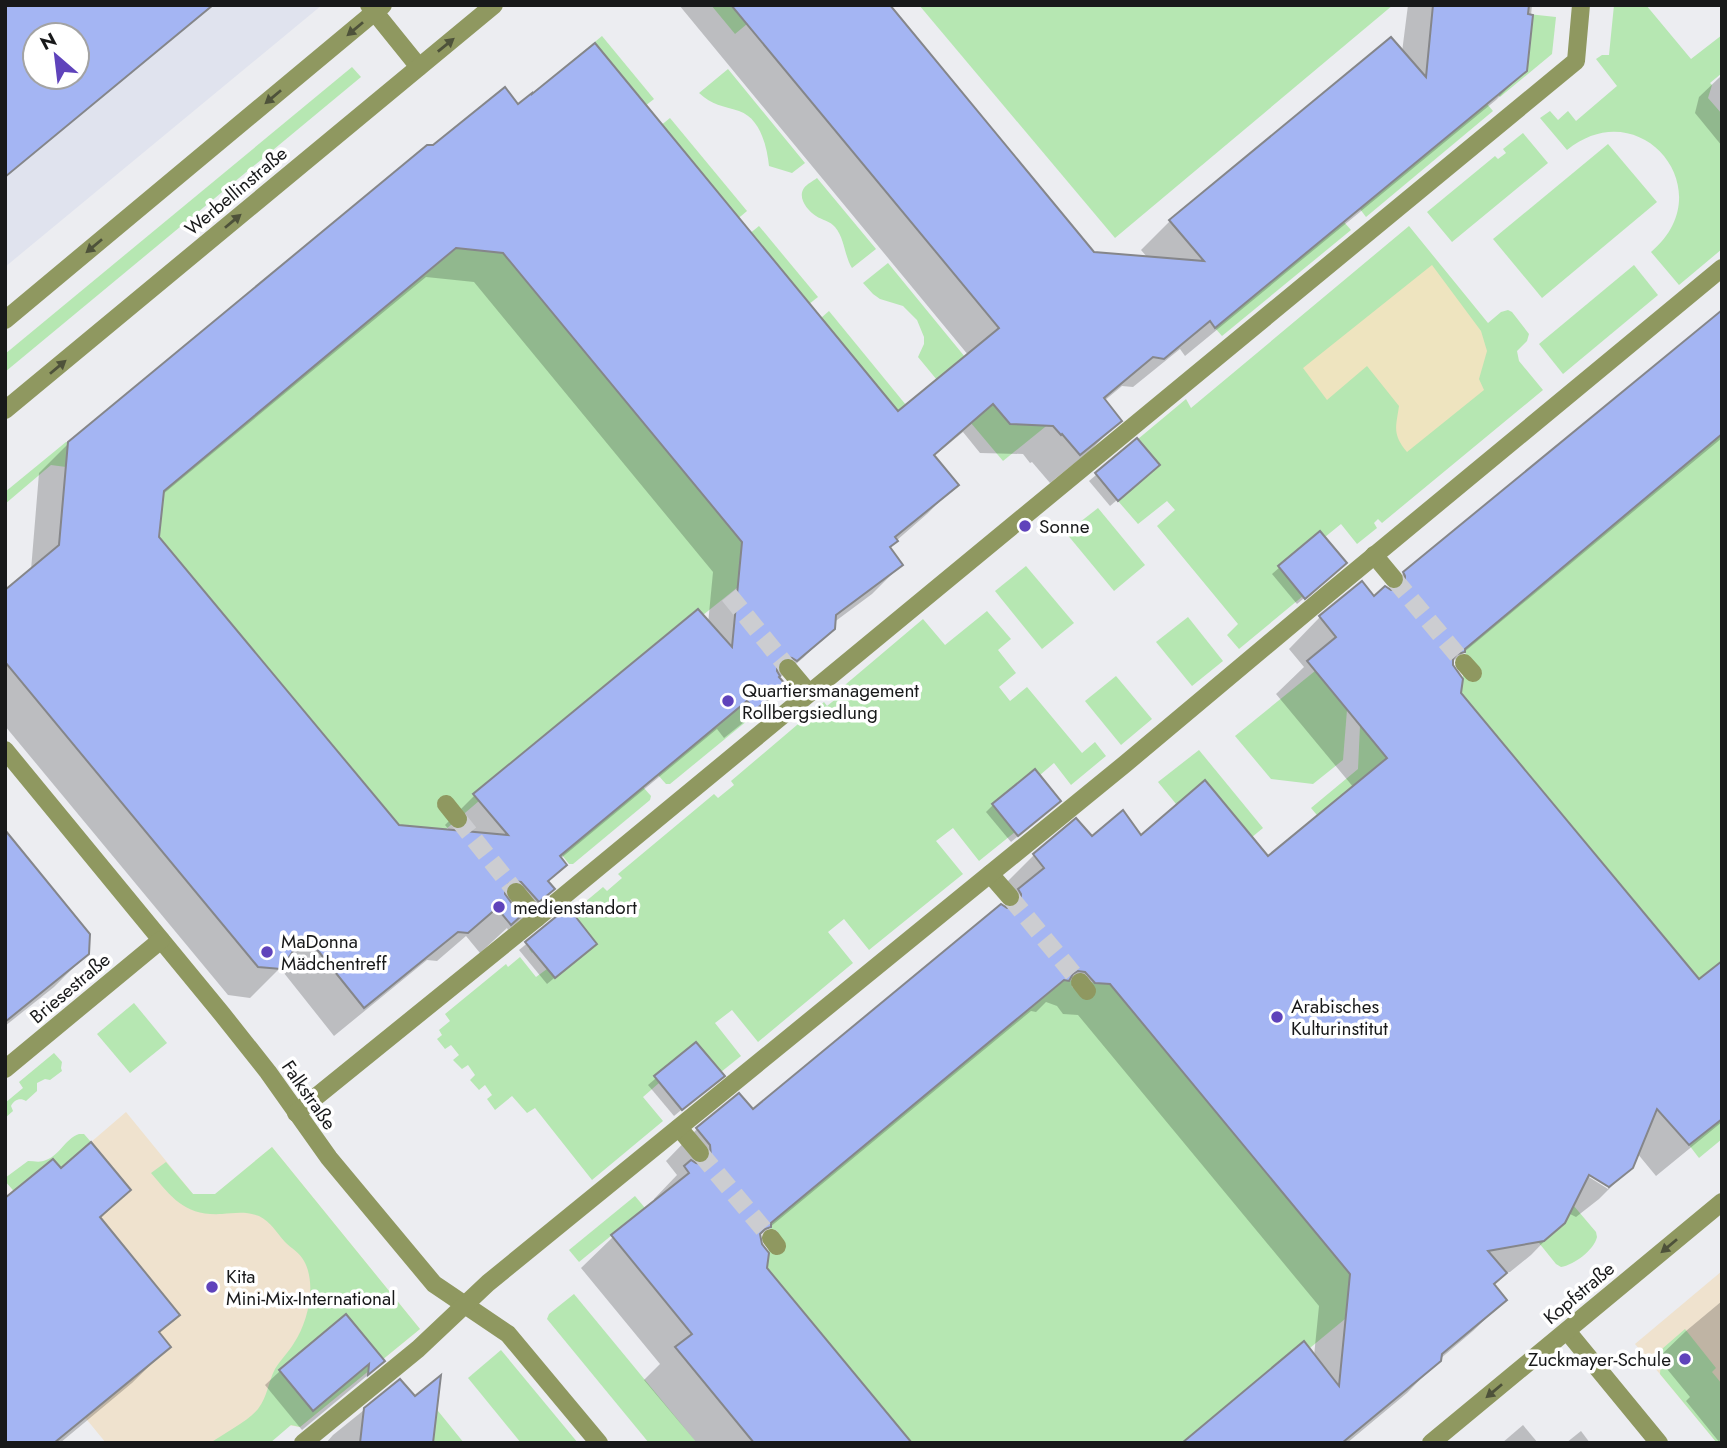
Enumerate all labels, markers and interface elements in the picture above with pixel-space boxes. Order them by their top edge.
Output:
north arrow [21,21,91,91]
one-way arrow [346,21,363,36]
text: N [35,26,61,57]
one-way arrow [437,38,454,53]
one-way arrow [265,89,282,104]
street label: Werbellinstraße [179,140,293,242]
one-way arrow [223,214,241,229]
one-way arrow [85,238,102,253]
one-way arrow [48,359,66,374]
place label: Sonne [1039,513,1090,540]
marker: Sonne [1017,518,1033,534]
place label: Quartiersmanagement Rollbergsiedlung [742,677,919,726]
marker: Quartiersmanagement Rollbergsiedlung [720,693,736,709]
place label: medienstandort [513,894,637,921]
marker: medienstandort [491,899,507,915]
place label: MaDonna Mädchentreff [281,928,387,977]
marker: MaDonna Mädchentreff [259,944,275,960]
street label: Briesestraße [24,946,116,1030]
place label: Arabisches Kulturinstitut [1291,993,1388,1042]
marker: Arabisches Kulturinstitut [1269,1009,1285,1025]
street label: Falkstraße [275,1055,343,1135]
one-way arrow [1661,1238,1678,1253]
street label: Kopfstraße [1538,1255,1620,1331]
place label: Kita Mini-Mix-International [226,1263,396,1312]
marker: Kita Mini-Mix-International [204,1279,220,1295]
place label: Zuckmayer-Schule [1528,1346,1671,1373]
marker: Zuckmayer-Schule [1677,1351,1693,1367]
one-way arrow [1485,1383,1502,1398]

